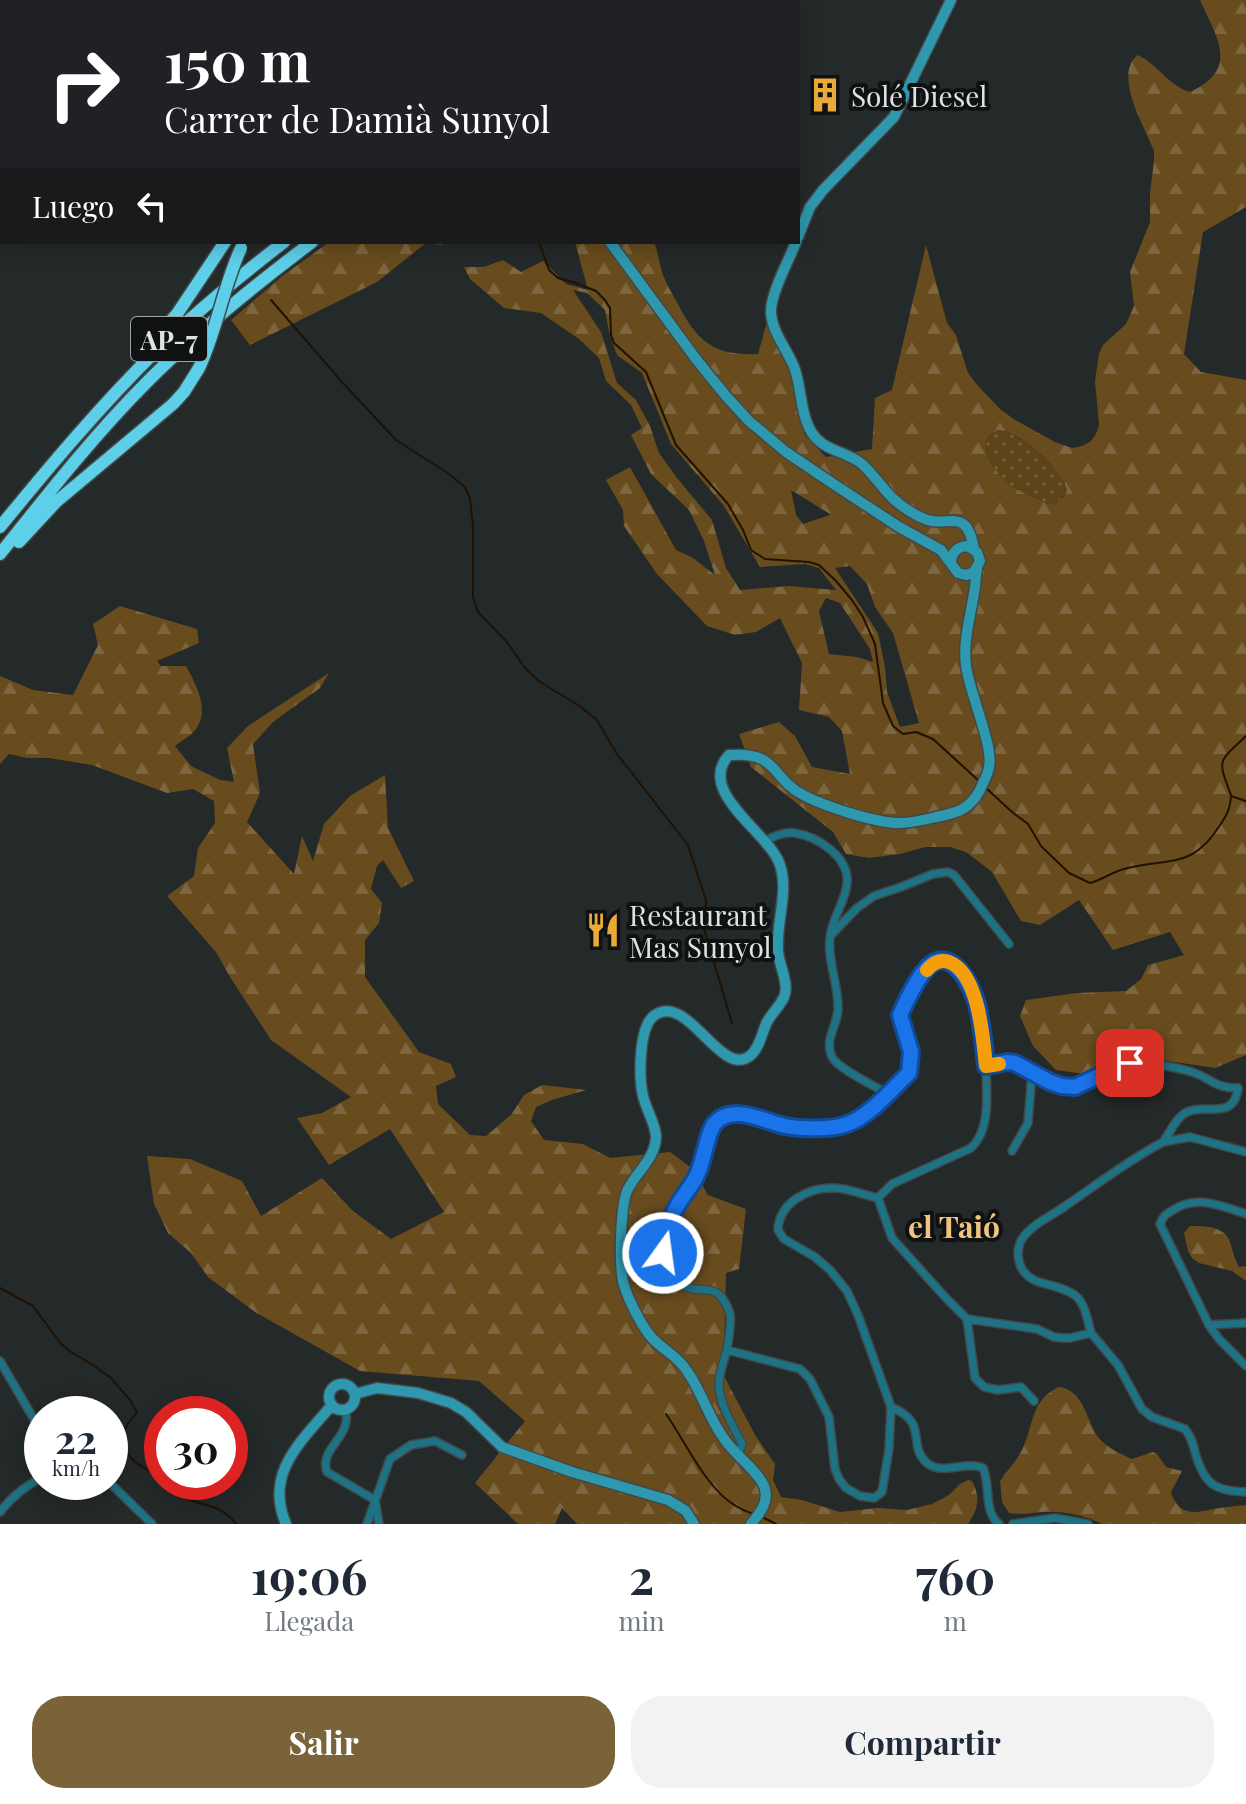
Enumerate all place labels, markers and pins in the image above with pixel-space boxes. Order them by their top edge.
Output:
building icon: Solé Diesel [806,76,844,114]
place label: Solé Diesel [851,77,987,114]
place label: Restaurant Mas Sunyol [629,896,771,965]
restaurant icon: Restaurant Mas Sunyol [584,911,622,949]
pin [1096,1029,1164,1097]

